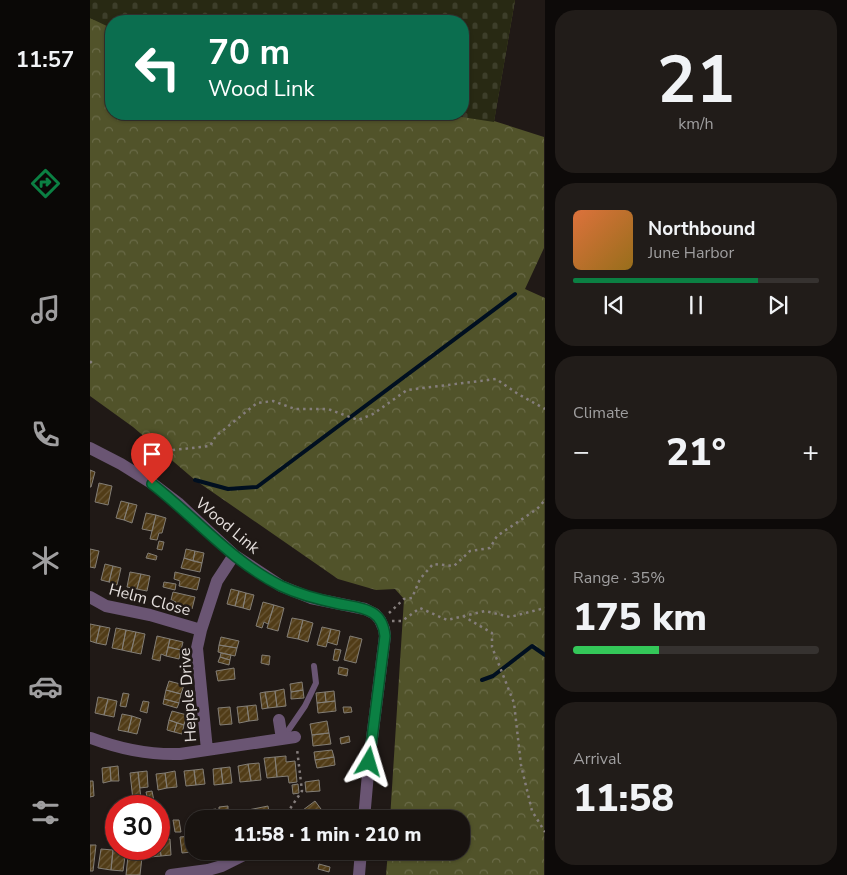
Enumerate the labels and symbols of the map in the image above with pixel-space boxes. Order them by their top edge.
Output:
pin [131,433,173,484]
street label: Wood Link [191,492,265,560]
street label: Helm Close [106,579,193,621]
street label: Hepple Drive [174,647,202,743]
position arrow [342,735,394,787]
speed limit sign: 30 [105,795,170,860]

